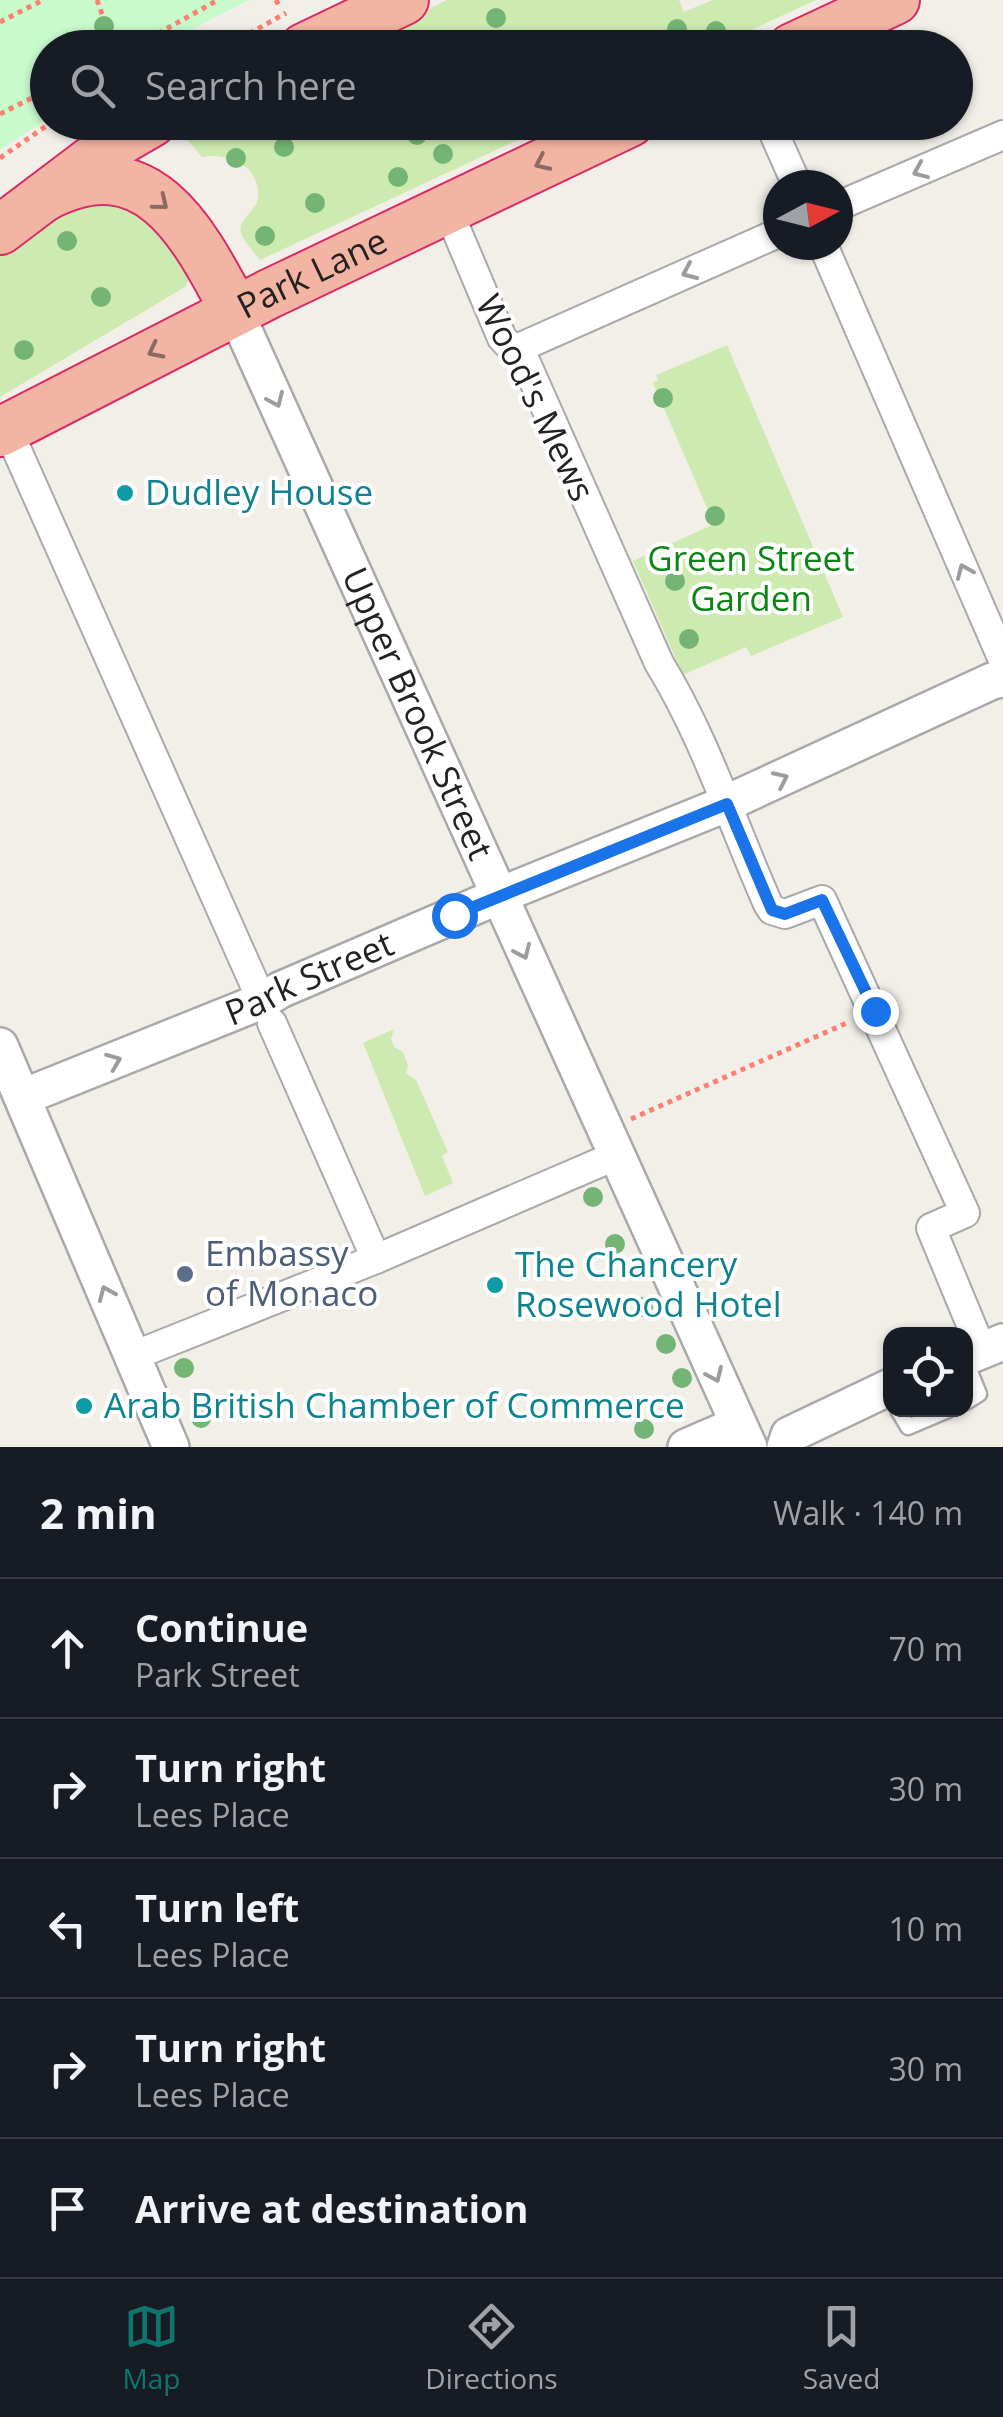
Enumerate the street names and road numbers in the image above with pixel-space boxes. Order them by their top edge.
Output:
street label: Park Lane [228,216,394,329]
street label: Wood's Mews [466,286,607,508]
street label: Upper Brook Street [332,560,505,867]
street label: Park Street [218,919,400,1035]

